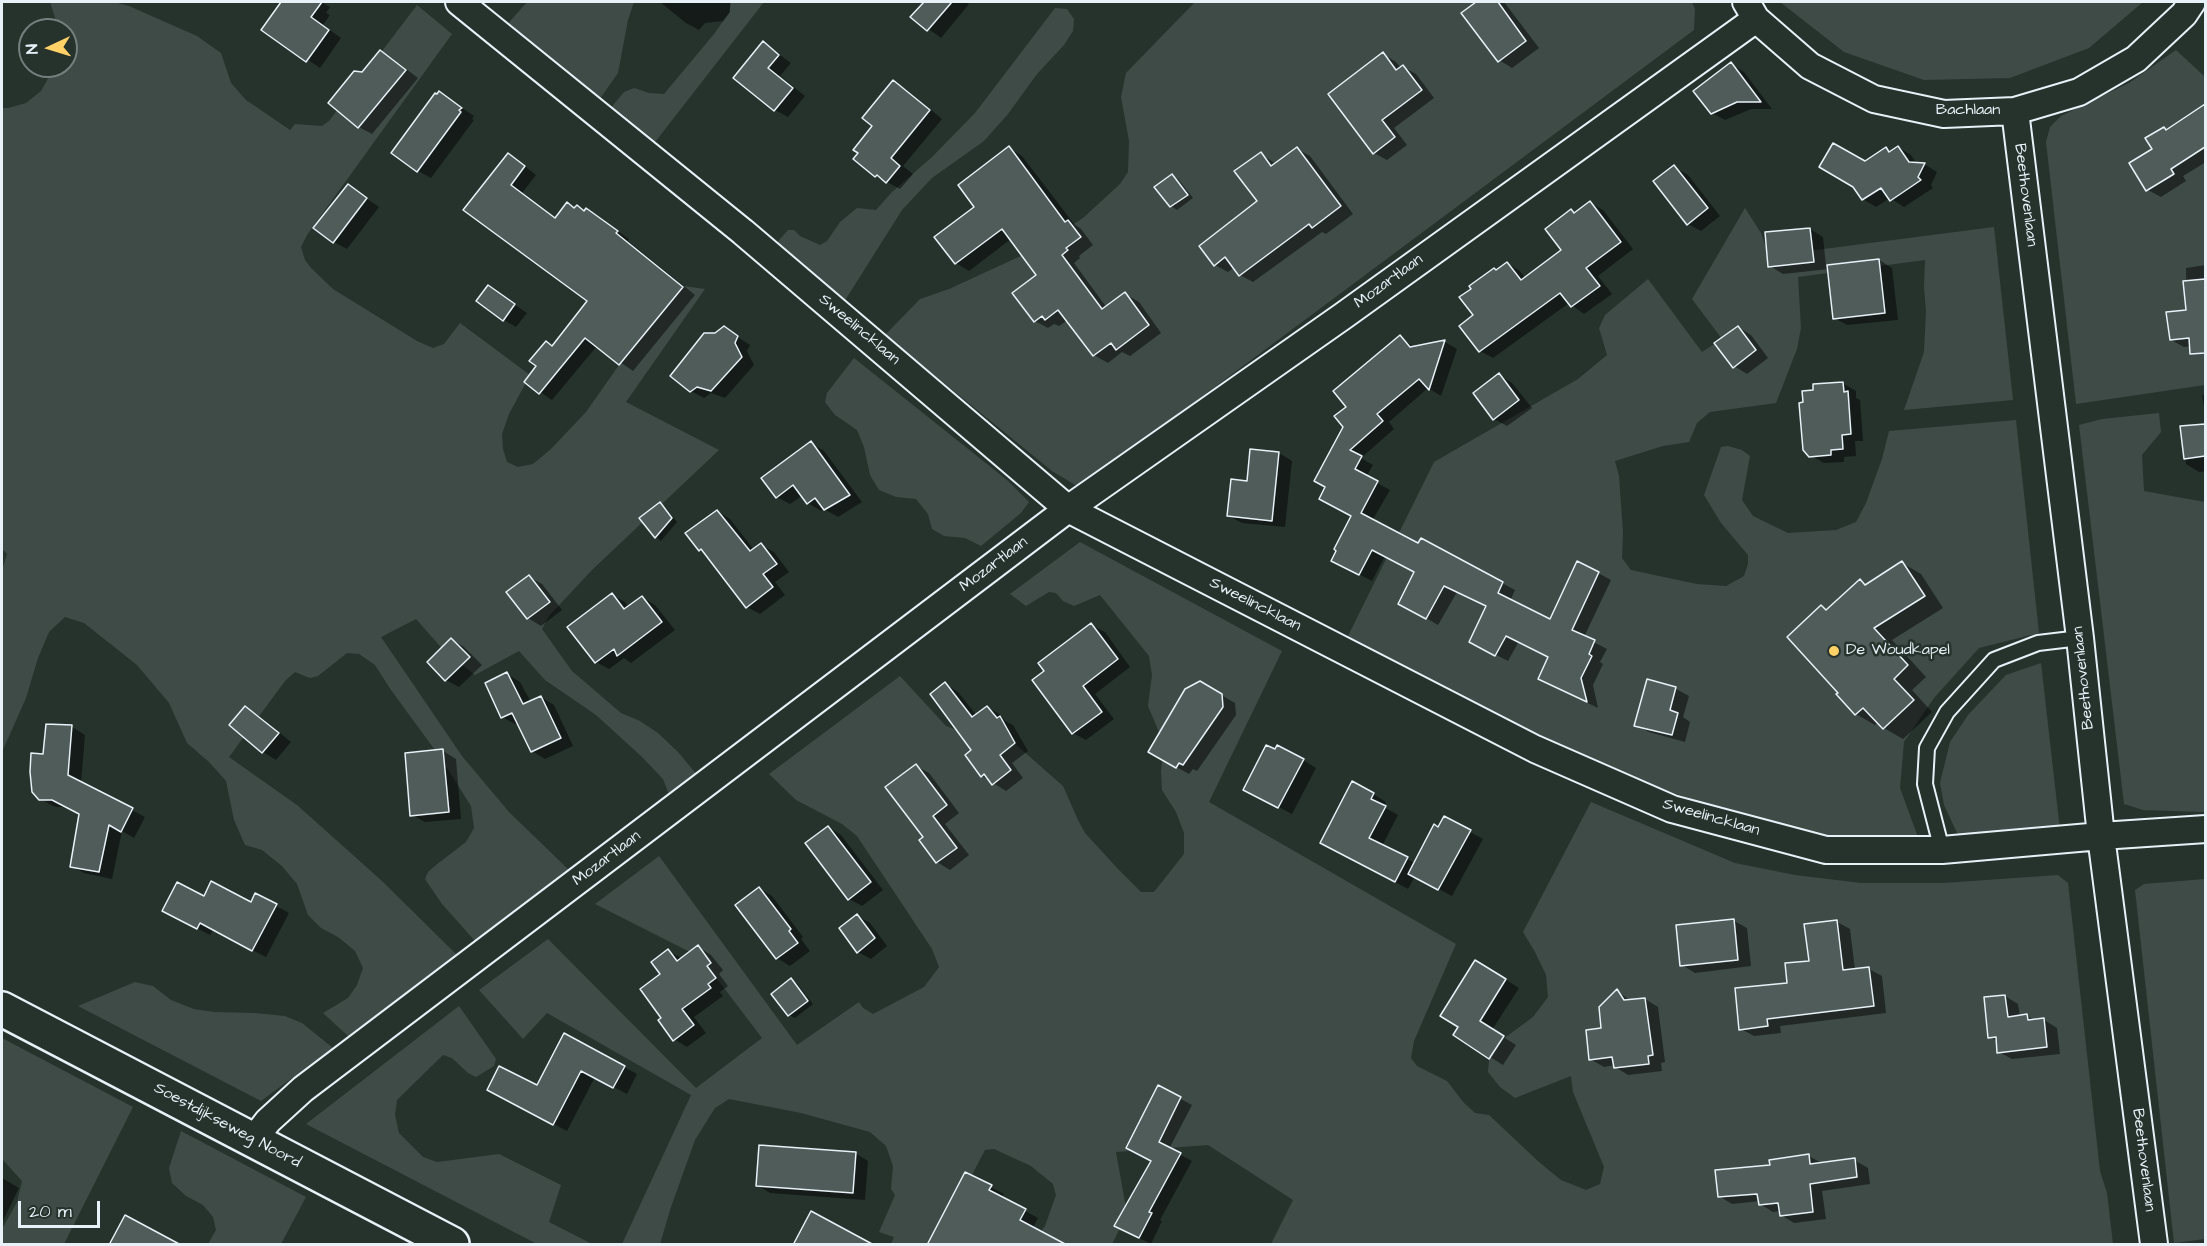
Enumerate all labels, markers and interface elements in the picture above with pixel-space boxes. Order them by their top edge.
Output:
north arrow [18,18,78,78]
text: N [21,43,43,55]
street label: Bachlaan [1936,101,2000,121]
street label: Beethovenlaan [2009,142,2041,248]
street label: Mozartlaan [1351,251,1427,313]
street label: Sweelincklaan [814,290,904,370]
street label: Mozartlaan [956,533,1032,597]
street label: Sweelincklaan [1206,574,1304,636]
street label: Beethovenlaan [2069,625,2099,731]
place label: De Woudkapel [1846,641,1950,661]
marker: De Woudkapel [1827,644,1841,658]
street label: Sweelincklaan [1660,795,1762,841]
street label: Mozartlaan [569,827,645,891]
street label: Soestdijkseweg Noord [150,1079,304,1173]
street label: Beethovenlaan [2127,1107,2159,1213]
scale bar [21,1189,104,1227]
text: 20 m [29,1199,72,1224]

